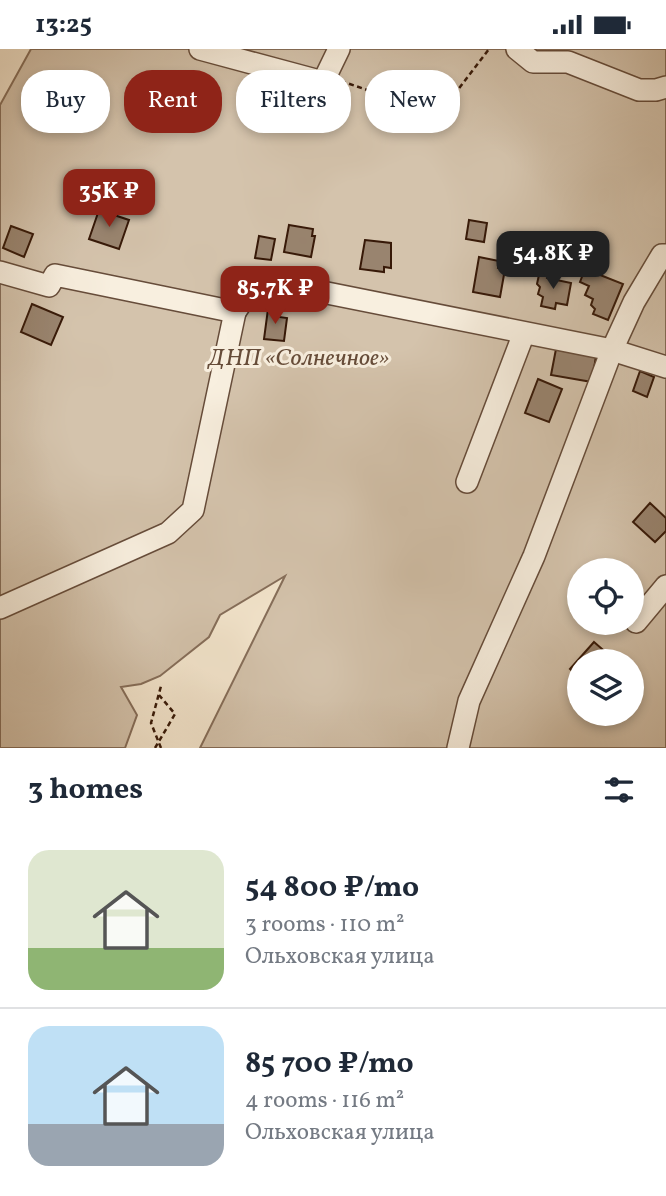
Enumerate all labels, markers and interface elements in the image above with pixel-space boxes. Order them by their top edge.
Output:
text: 13:25 [35,7,92,43]
chip: Buy [21,70,110,133]
chip: Rent [124,70,222,133]
chip: Filters [236,70,351,133]
chip: New [365,70,460,133]
pin: 35K ₽ [60,169,158,229]
text: 35K ₽ [79,176,139,208]
pin: 54.8K ₽ [488,231,618,291]
text: 54.8K ₽ [512,238,594,270]
pin: 85.7K ₽ [210,267,340,326]
text: 85.7K ₽ [237,273,313,305]
park label: ДНП «Солнечное» [207,342,389,376]
map controls [567,558,644,726]
button: locate [567,558,644,635]
button: layers [567,649,644,726]
text: 3 homes [28,769,143,811]
icon: filters [600,771,638,809]
text: 54 800 ₽/mo [245,867,419,909]
icon: home [84,878,168,962]
text: 3 rooms · 110 m² [245,909,405,941]
text: Ольховская улица [245,941,435,973]
text: 85 700 ₽/mo [245,1043,414,1085]
icon: home [84,1054,168,1138]
text: 4 rooms · 116 m² [245,1085,404,1117]
text: Ольховская улица [245,1117,435,1149]

